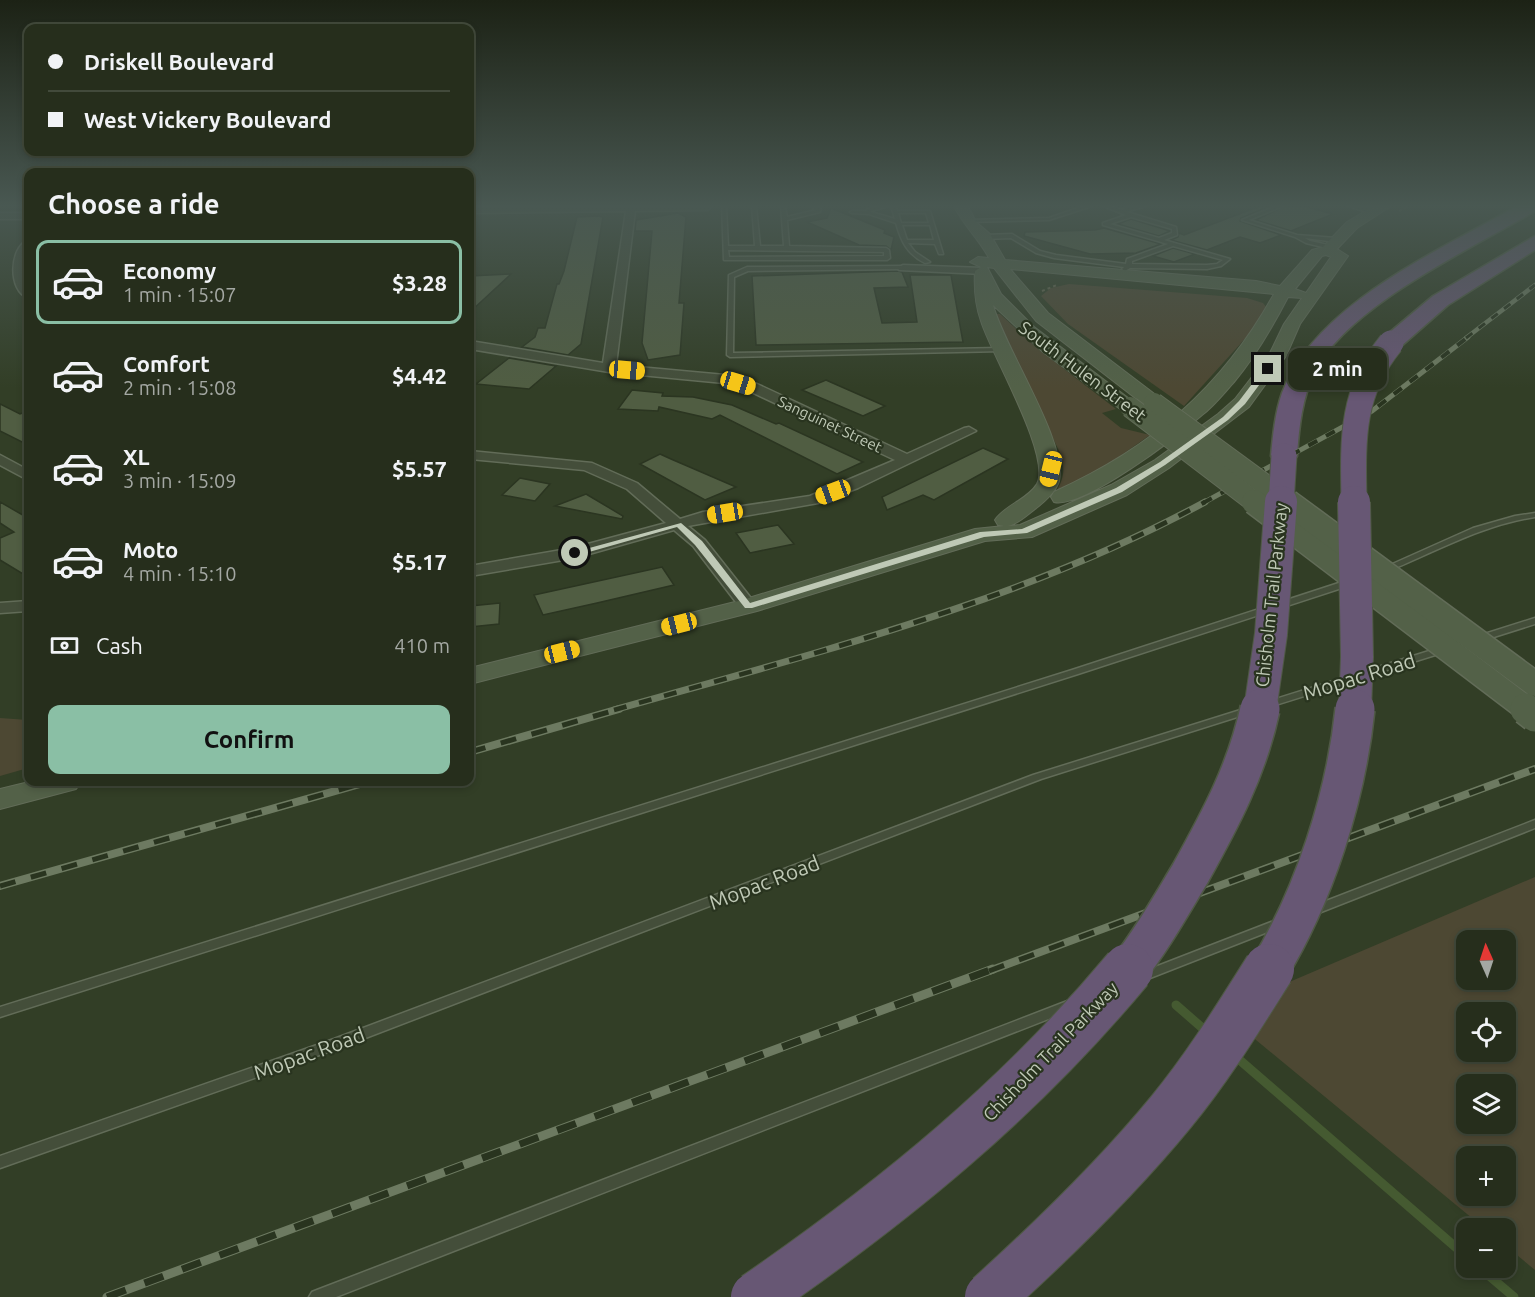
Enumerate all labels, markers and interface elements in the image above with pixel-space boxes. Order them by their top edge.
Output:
text: Driskell Boulevard [84,49,274,74]
text: West Vickery Boulevard [84,107,331,132]
text: Choose a ride [48,189,220,219]
icon: car [51,255,105,309]
text: Economy [123,258,216,283]
text: $3.28 [392,270,447,295]
text: 1 min · 15:07 [123,283,237,306]
street label: South Hulen Street [1016,317,1150,425]
icon: car [51,348,105,402]
callout: 2 min [1289,348,1388,390]
text: Comfort [123,351,210,376]
route end [1254,355,1281,382]
text: 2 min [1312,357,1363,380]
car [608,359,646,381]
text: $4.42 [392,363,447,388]
car [718,369,758,397]
text: 2 min · 15:08 [123,376,237,399]
street label: Sanguinet Street [775,392,885,456]
icon: car [51,441,105,495]
text: XL [123,444,150,469]
car [1038,449,1064,489]
text: $5.57 [392,456,447,481]
text: 3 min · 15:09 [123,469,237,492]
car [813,477,853,507]
car [706,501,744,525]
street label: Chisholm Trail Parkway [1251,502,1291,688]
icon: car [51,534,105,588]
text: Moto [123,537,178,562]
route start [561,539,588,566]
text: $5.17 [392,549,447,574]
text: 4 min · 15:10 [123,562,237,585]
car [659,611,699,637]
icon: cash [48,629,81,662]
text: Cash [96,633,143,658]
text: 410 m [394,634,450,657]
car [542,639,582,665]
street label: Mopac Road [1300,647,1418,705]
button: Confirm [48,705,450,774]
street label: Mopac Road [705,850,823,914]
north arrow [1456,930,1516,990]
map controls [1456,930,1516,1278]
street label: Chisholm Trail Parkway [979,977,1122,1124]
button: locate [1456,1002,1516,1062]
street label: Mopac Road [250,1022,368,1084]
button: layers [1456,1074,1516,1134]
button: + [1456,1146,1516,1206]
button: − [1456,1218,1516,1278]

